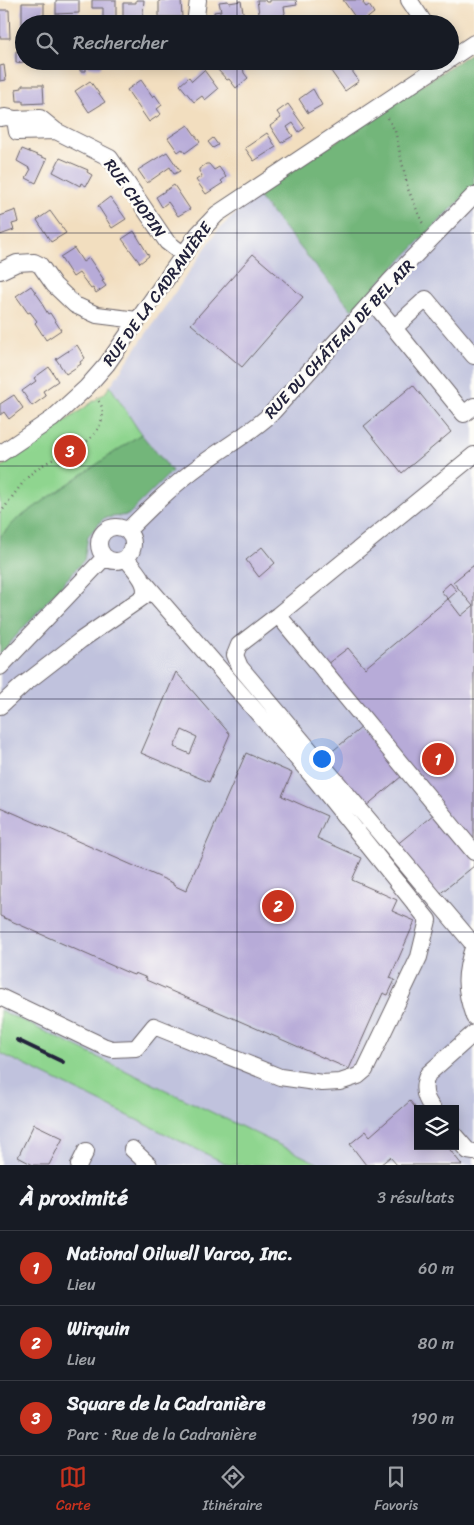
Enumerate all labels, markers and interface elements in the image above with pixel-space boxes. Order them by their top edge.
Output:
search box [15,15,459,70]
text: Rechercher [73,26,168,59]
icon: search [33,29,61,57]
street label: RUE CHOPIN [96,152,174,244]
street label: RUE DE LA CADRANIÈRE [94,215,220,372]
street label: RUE DU CHÂTEAU DE BEL AIR [257,252,422,426]
pin: 3 [54,432,86,470]
pin: 1 [422,740,454,778]
your location [309,746,335,772]
pin: 2 [262,887,294,925]
map controls [414,1105,459,1150]
button: layers [414,1105,459,1150]
text: À proximité [20,1179,128,1217]
text: 3 résultats [377,1183,454,1212]
text: National Oilwell Varco, Inc. [67,1237,293,1270]
text: 1 [33,1254,39,1283]
text: 60 m [418,1254,454,1283]
text: Lieu [67,1270,96,1299]
text: Wirquin [67,1312,130,1345]
text: 2 [31,1329,41,1358]
text: 80 m [418,1329,454,1358]
text: Lieu [67,1345,96,1374]
text: Square de la Cadranière [67,1387,265,1420]
text: 3 [32,1404,40,1433]
text: 190 m [411,1404,454,1433]
text: Parc · Rue de la Cadranière [67,1420,257,1449]
tab: Carte [56,1463,91,1518]
tab: Itinéraire [203,1463,263,1518]
tab: Favoris [374,1463,418,1518]

